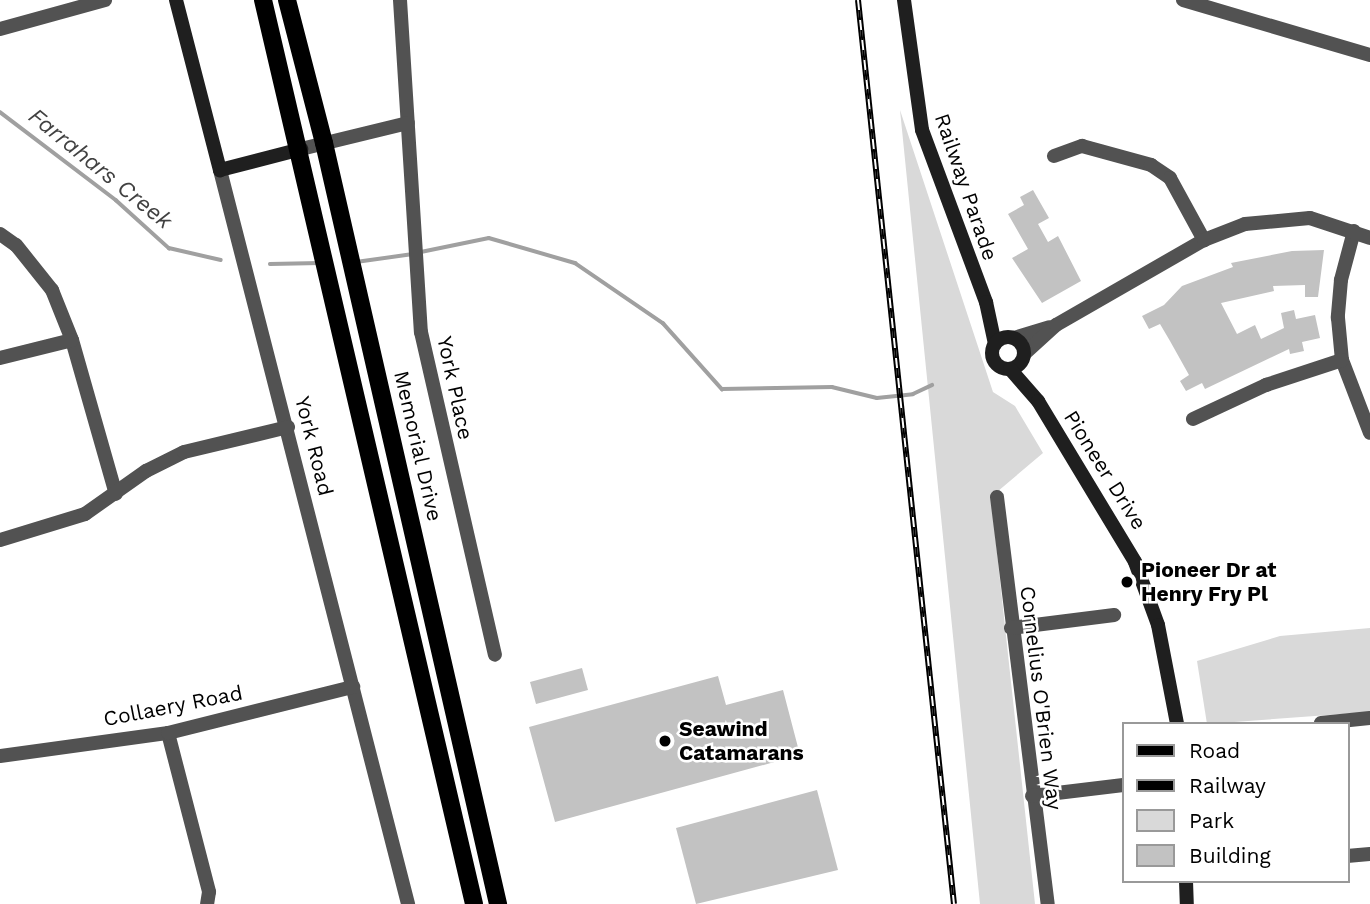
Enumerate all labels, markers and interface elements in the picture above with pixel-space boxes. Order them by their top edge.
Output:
water label: Farrahars Creek [23,103,177,235]
street label: Railway Parade [929,110,1003,264]
street label: York Place [432,334,478,442]
street label: Memorial Drive [388,368,448,524]
street label: York Road [289,393,339,499]
street label: Pioneer Drive [1058,406,1152,534]
place label: Pioneer Dr at Henry Fry Pl [1141,557,1277,607]
marker: Pioneer Dr at Henry Fry Pl [1119,574,1135,590]
street label: Cornelius O'Brien Way [1015,584,1067,812]
street label: Collaery Road [101,680,245,732]
place label: Seawind Catamarans [679,716,804,766]
legend [1122,722,1349,883]
marker: Seawind Catamarans [657,733,673,749]
text: Road [1189,738,1240,763]
text: Railway [1189,773,1266,798]
text: Park [1189,808,1234,833]
text: Building [1189,843,1271,868]

